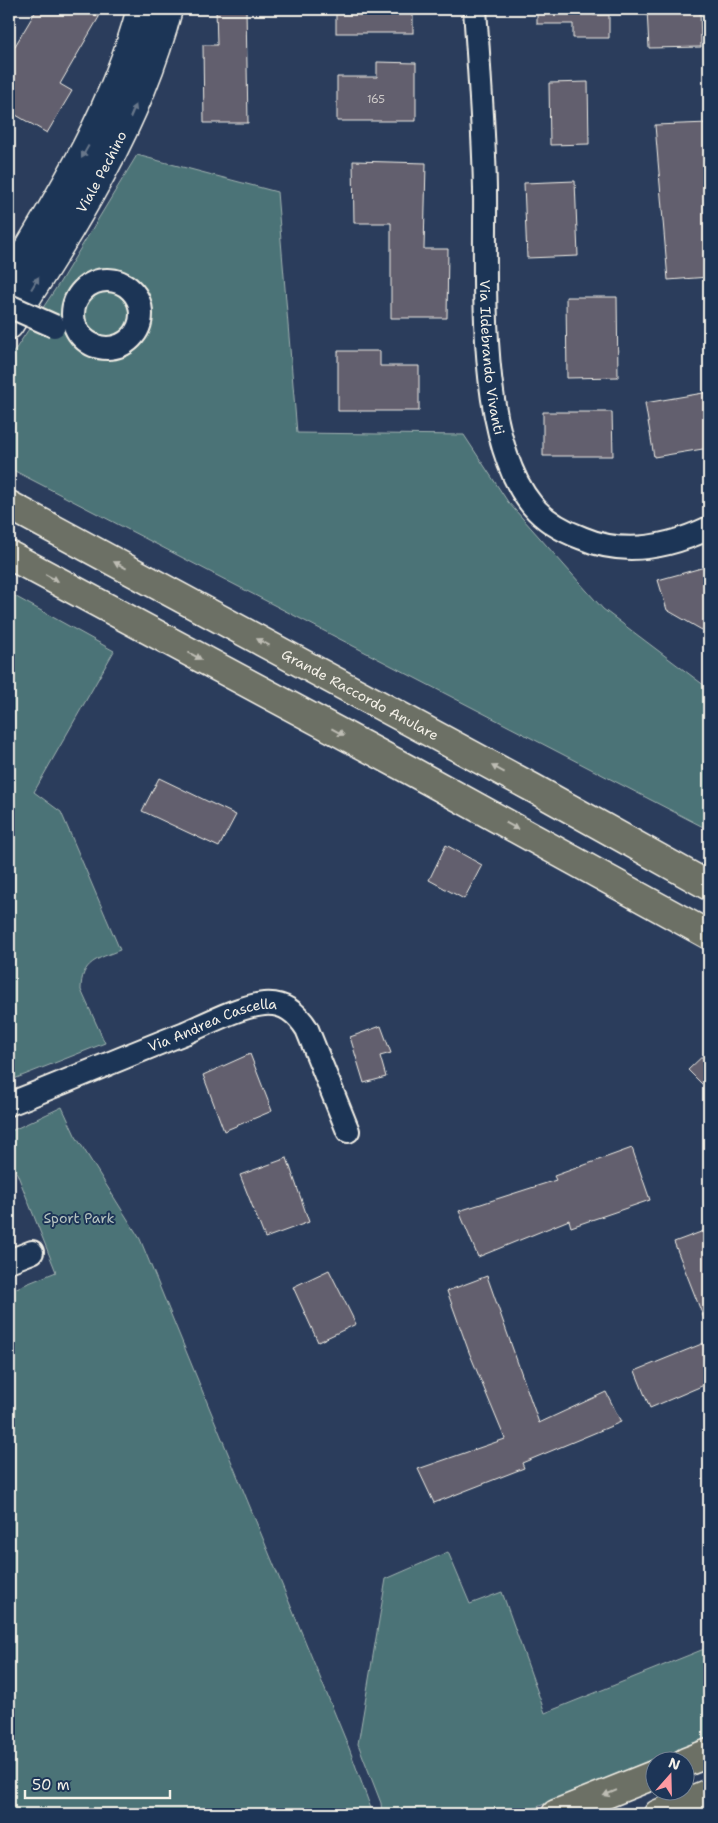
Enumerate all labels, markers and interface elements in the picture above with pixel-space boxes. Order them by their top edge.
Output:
house number: 165 [367,92,385,107]
one-way arrow [130,104,137,119]
street label: Viale Pechino [72,128,130,216]
one-way arrow [81,145,90,158]
one-way arrow [31,276,40,289]
street label: Via Ildebrando Vivanti [476,280,509,437]
one-way arrow [112,561,127,569]
one-way arrow [44,574,59,582]
one-way arrow [255,638,270,646]
street label: Grande Raccordo Anulare [278,645,442,744]
one-way arrow [188,651,201,660]
one-way arrow [331,728,345,736]
one-way arrow [491,765,505,773]
one-way arrow [504,822,519,830]
street label: Via Andrea Cascella [145,995,278,1056]
park label: Sport Park [44,1209,114,1227]
north arrow [646,1750,696,1800]
text: N [666,1753,683,1774]
scale bar [25,1768,170,1800]
text: 50 m [32,1775,70,1795]
one-way arrow [603,1789,617,1797]

